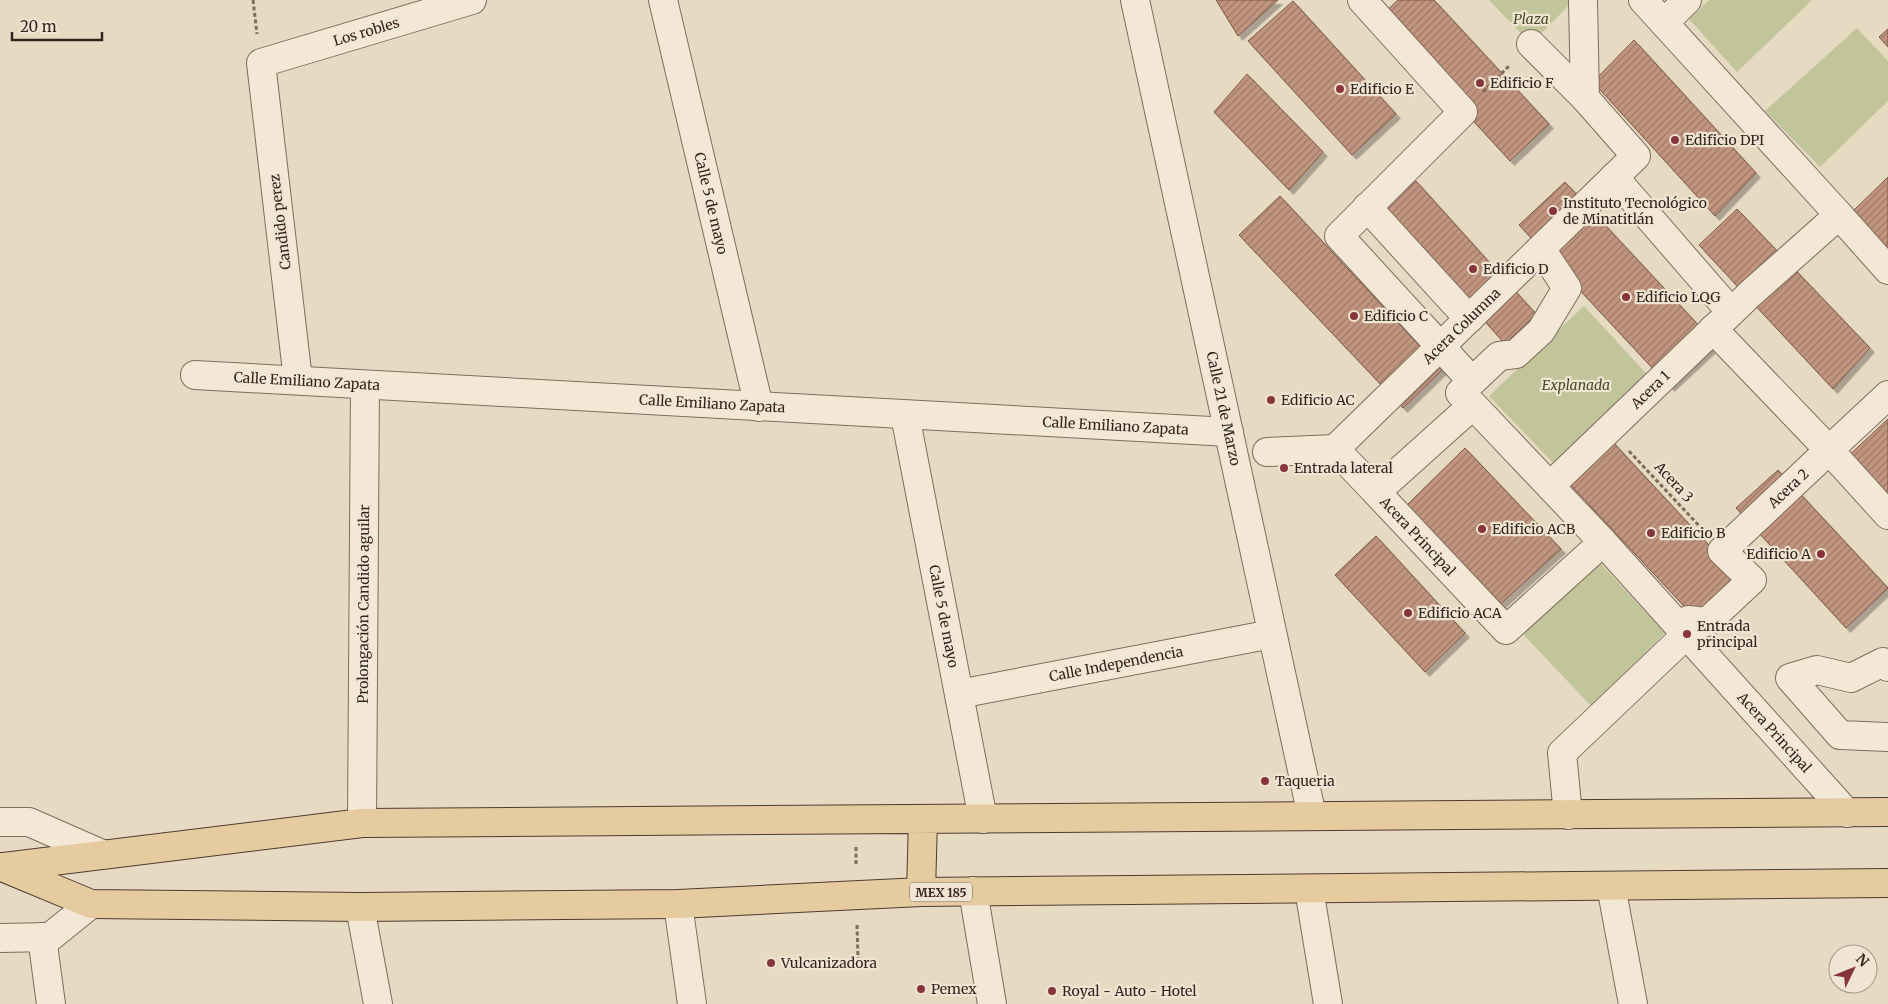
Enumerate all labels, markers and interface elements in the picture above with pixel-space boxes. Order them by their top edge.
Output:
scale bar [12,10,102,42]
park label: Plaza [1513,10,1549,28]
street label: Los robles [331,13,402,50]
text: 20 m [20,17,57,36]
place label: Edificio F [1490,74,1554,92]
marker: Edificio F [1474,77,1486,89]
place label: Edificio E [1350,80,1414,98]
marker: Edificio E [1334,83,1346,95]
place label: Edificio DPI [1685,131,1764,149]
marker: Edificio DPI [1669,134,1681,146]
street label: Calle 5 de mayo [690,151,732,256]
street label: Candido perez [265,173,295,271]
place label: Instituto Tecnológico de Minatitlán [1563,194,1707,228]
marker: Instituto Tecnológico de Minatitlán [1547,205,1559,217]
place label: Edificio D [1483,260,1549,278]
marker: Edificio D [1467,263,1479,275]
street label: Acera Columna [1418,284,1505,368]
place label: Edificio LQG [1636,288,1721,306]
marker: Edificio LQG [1620,291,1632,303]
place label: Edificio C [1364,307,1428,325]
marker: Edificio C [1348,310,1360,322]
street label: Calle 21 de Marzo [1202,350,1245,467]
street label: Acera 1 [1626,367,1674,413]
street label: Calle Emiliano Zapata [233,368,381,394]
park label: Explanada [1542,376,1610,394]
street label: Calle Emiliano Zapata [639,390,786,417]
place label: Edificio AC [1281,391,1355,409]
marker: Edificio AC [1265,394,1277,406]
street label: Calle Emiliano Zapata [1042,413,1190,439]
street label: Acera 3 [1650,457,1697,506]
place label: Entrada lateral [1294,459,1394,477]
marker: Entrada lateral [1278,462,1290,474]
street label: Acera 2 [1763,465,1812,513]
street label: Acera Principal [1375,492,1460,580]
street label: Prolongación Candido aguilar [354,504,373,704]
place label: Edificio ACB [1492,520,1575,538]
marker: Edificio ACB [1476,523,1488,535]
place label: Edificio B [1661,524,1725,542]
marker: Edificio B [1645,527,1657,539]
place label: Edificio A [1746,545,1811,563]
marker: Edificio A [1815,548,1827,560]
street label: Calle 5 de mayo [925,563,963,669]
place label: Edificio ACA [1418,604,1502,622]
marker: Edificio ACA [1402,607,1414,619]
place label: Entrada principal [1697,617,1758,651]
marker: Entrada principal [1681,628,1693,640]
street label: Calle Independencia [1048,642,1185,686]
street label: Acera Principal [1733,688,1816,777]
place label: Taqueria [1275,772,1335,790]
marker: Taqueria [1259,775,1271,787]
road number: MEX 185 [910,882,972,902]
north arrow [1828,944,1878,994]
text: N [1852,950,1873,970]
place label: Vulcanizadora [780,954,877,972]
marker: Vulcanizadora [765,957,777,969]
place label: Pemex [931,980,977,998]
place label: Royal - Auto - Hotel [1062,982,1197,1000]
marker: Pemex [915,983,927,995]
marker: Royal - Auto - Hotel [1046,985,1058,997]

